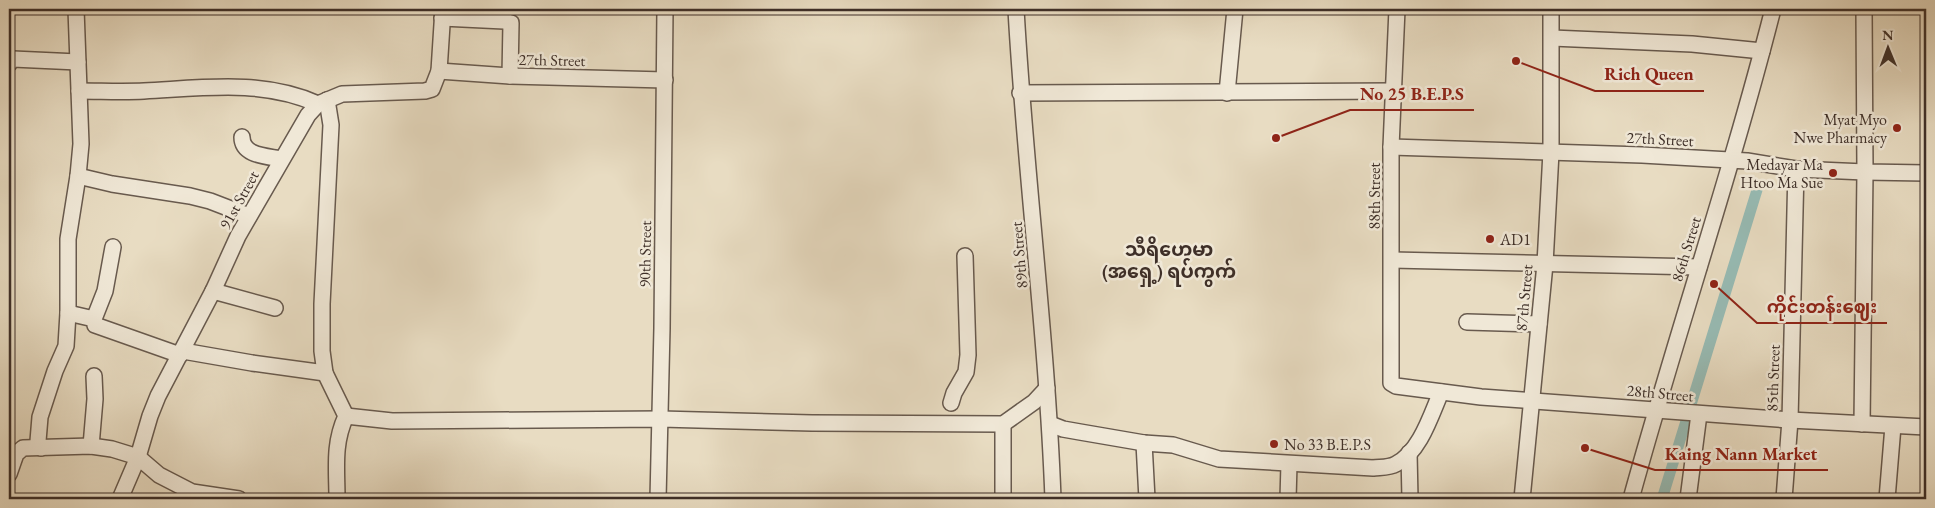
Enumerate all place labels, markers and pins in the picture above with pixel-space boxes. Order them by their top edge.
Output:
callout: Rich Queen [1595,58,1704,91]
callout: No 25 B.E.P.S [1350,77,1474,110]
place label: Myat Myo Nwe Pharmacy [1793,109,1888,148]
marker: Myat Myo Nwe Pharmacy [1891,122,1903,134]
place label: Medayar Ma Htoo Ma Sue [1740,154,1824,193]
marker: Medayar Ma Htoo Ma Sue [1827,167,1839,179]
place label: AD1 [1499,229,1531,250]
marker: AD1 [1484,233,1496,245]
callout: ကိုင်းတန်းဈေး [1757,290,1887,323]
place label: No 33 B.E.P.S [1284,434,1371,455]
callout: Kaing Nann Market [1655,437,1828,470]
marker: No 33 B.E.P.S [1268,438,1280,450]

